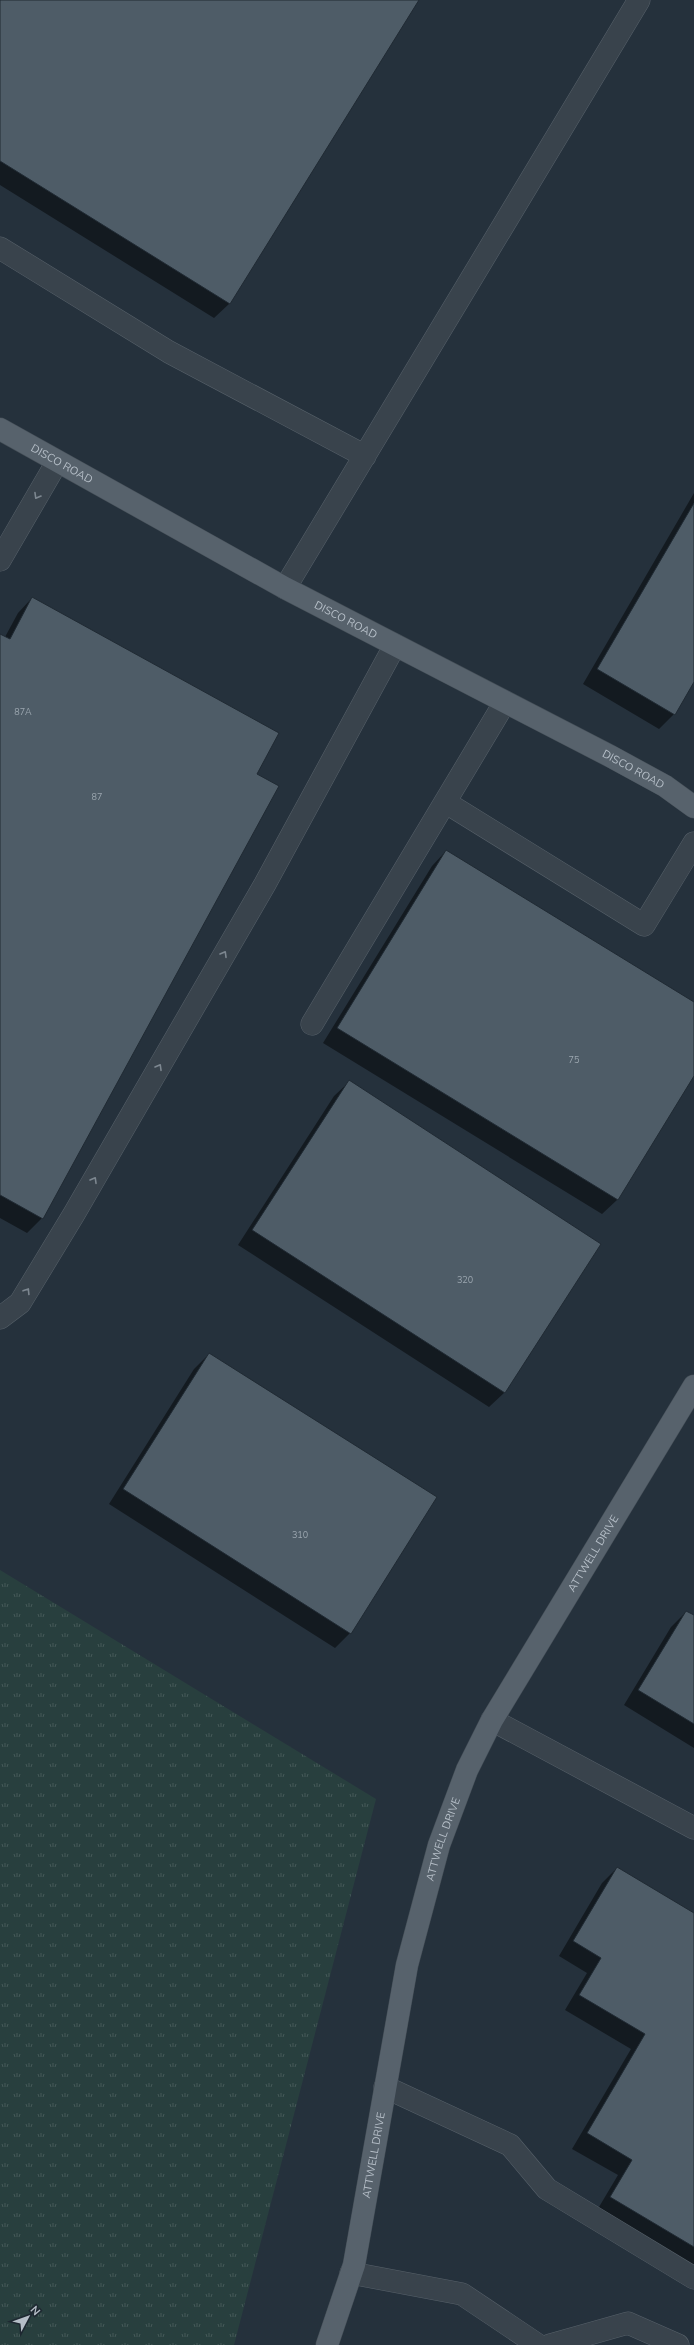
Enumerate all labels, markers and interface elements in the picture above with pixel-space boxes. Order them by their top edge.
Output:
street label: DISCO ROAD [29,441,95,486]
one-way arrow [35,492,42,499]
street label: DISCO ROAD [312,597,380,642]
house number: 87A [14,706,32,717]
street label: DISCO ROAD [600,746,667,791]
house number: 87 [92,791,102,802]
one-way arrow [220,951,227,958]
house number: 75 [569,1054,580,1065]
one-way arrow [155,1064,162,1071]
one-way arrow [90,1176,97,1184]
house number: 320 [457,1274,473,1285]
one-way arrow [22,1288,30,1295]
street label: ATTWELL DRIVE [564,1512,621,1594]
house number: 310 [292,1529,308,1540]
street label: ATTWELL DRIVE [423,1795,463,1882]
street label: ATTWELL DRIVE [359,2111,388,2199]
north arrow [8,2297,48,2337]
text: N [28,2303,44,2318]

